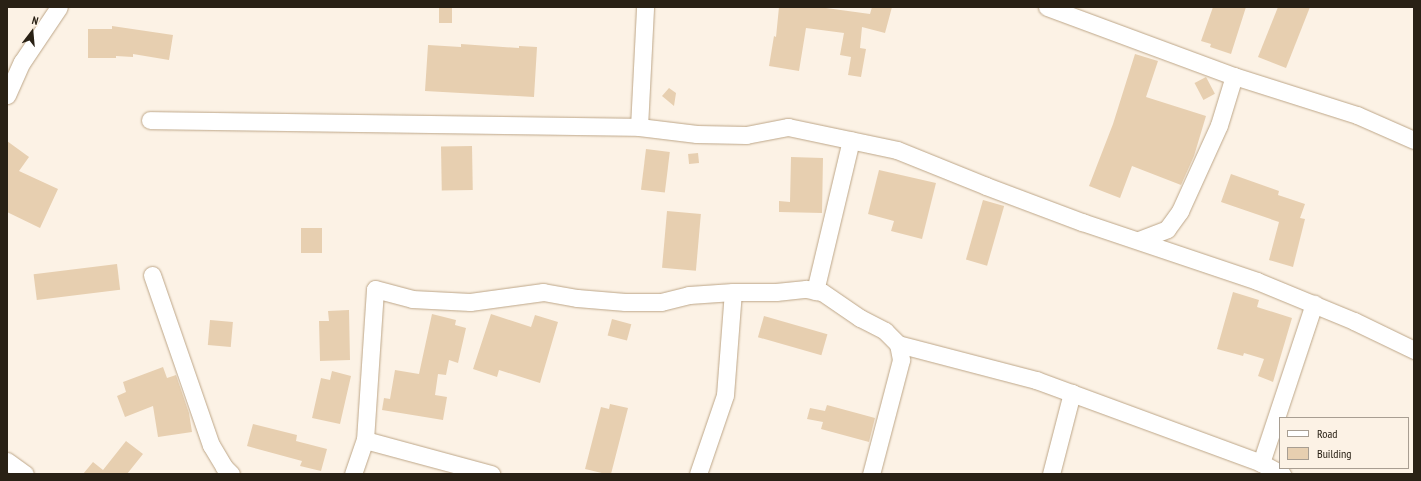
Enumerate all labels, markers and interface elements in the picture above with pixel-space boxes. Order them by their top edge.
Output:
north arrow [12,12,52,52]
text: N [31,13,40,28]
legend [1279,417,1409,469]
text: Road [1317,426,1337,441]
text: Building [1317,446,1352,461]

